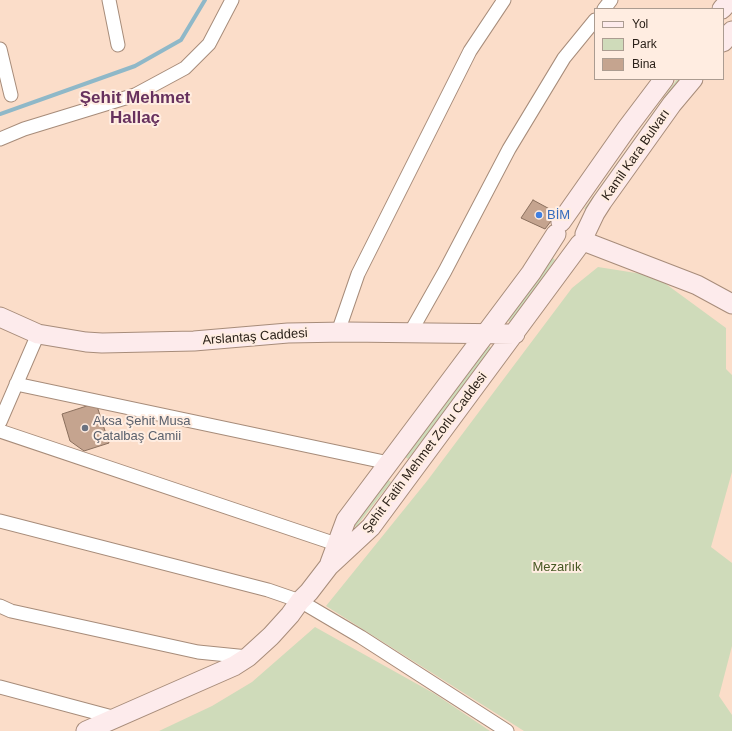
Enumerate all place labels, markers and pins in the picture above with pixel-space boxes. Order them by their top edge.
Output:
place label: BİM [547,207,570,223]
marker: BİM [534,210,544,220]
place label: Aksa Şehit Musa Çatalbaş Camii [93,413,191,444]
marker: Aksa Şehit Musa Çatalbaş Camii [80,423,90,433]

